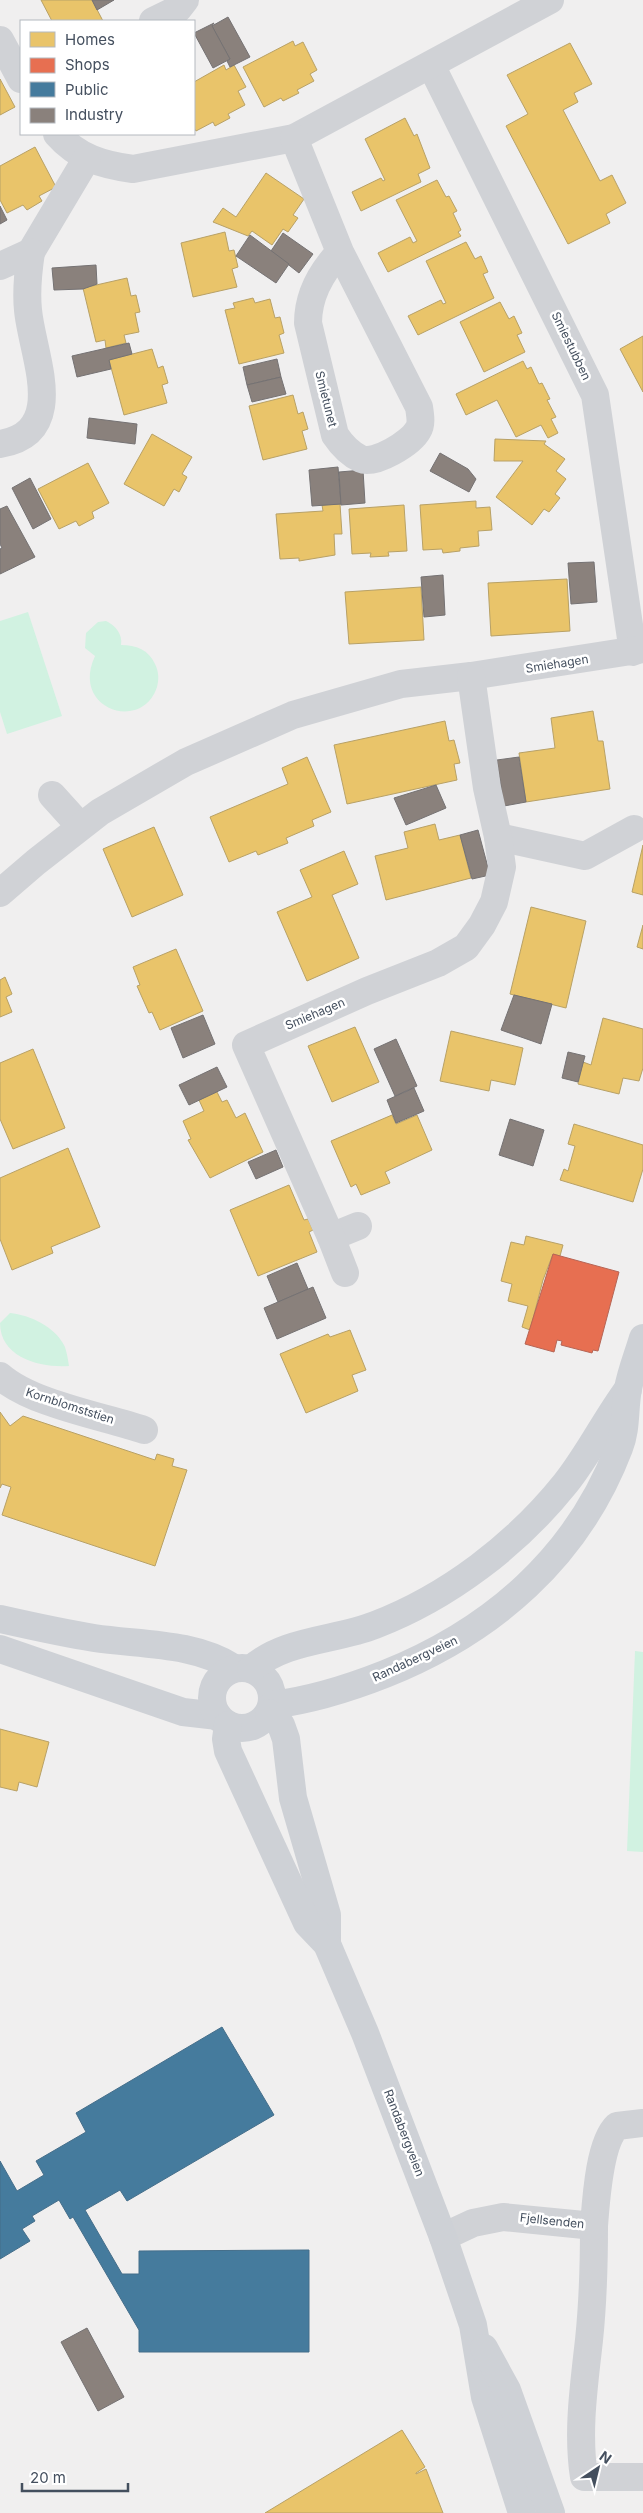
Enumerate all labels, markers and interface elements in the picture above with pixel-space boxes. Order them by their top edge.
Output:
legend [20,20,195,135]
text: Homes [65,30,115,49]
text: Shops [65,55,110,74]
text: Public [65,80,108,99]
text: Industry [65,105,124,124]
street label: Smiestubben [548,309,594,382]
street label: Smietunet [312,369,341,428]
street label: Smiehagen [524,651,589,676]
street label: Smiehagen [283,994,347,1033]
street label: Kornblomststien [24,1384,116,1427]
street label: Randabergveien [370,1632,460,1685]
street label: Randabergveien [381,2087,428,2179]
street label: Fjellsenden [519,2210,585,2231]
north arrow [573,2443,623,2493]
text: N [596,2447,615,2467]
scale bar [22,2460,129,2492]
text: 20 m [30,2468,66,2487]

